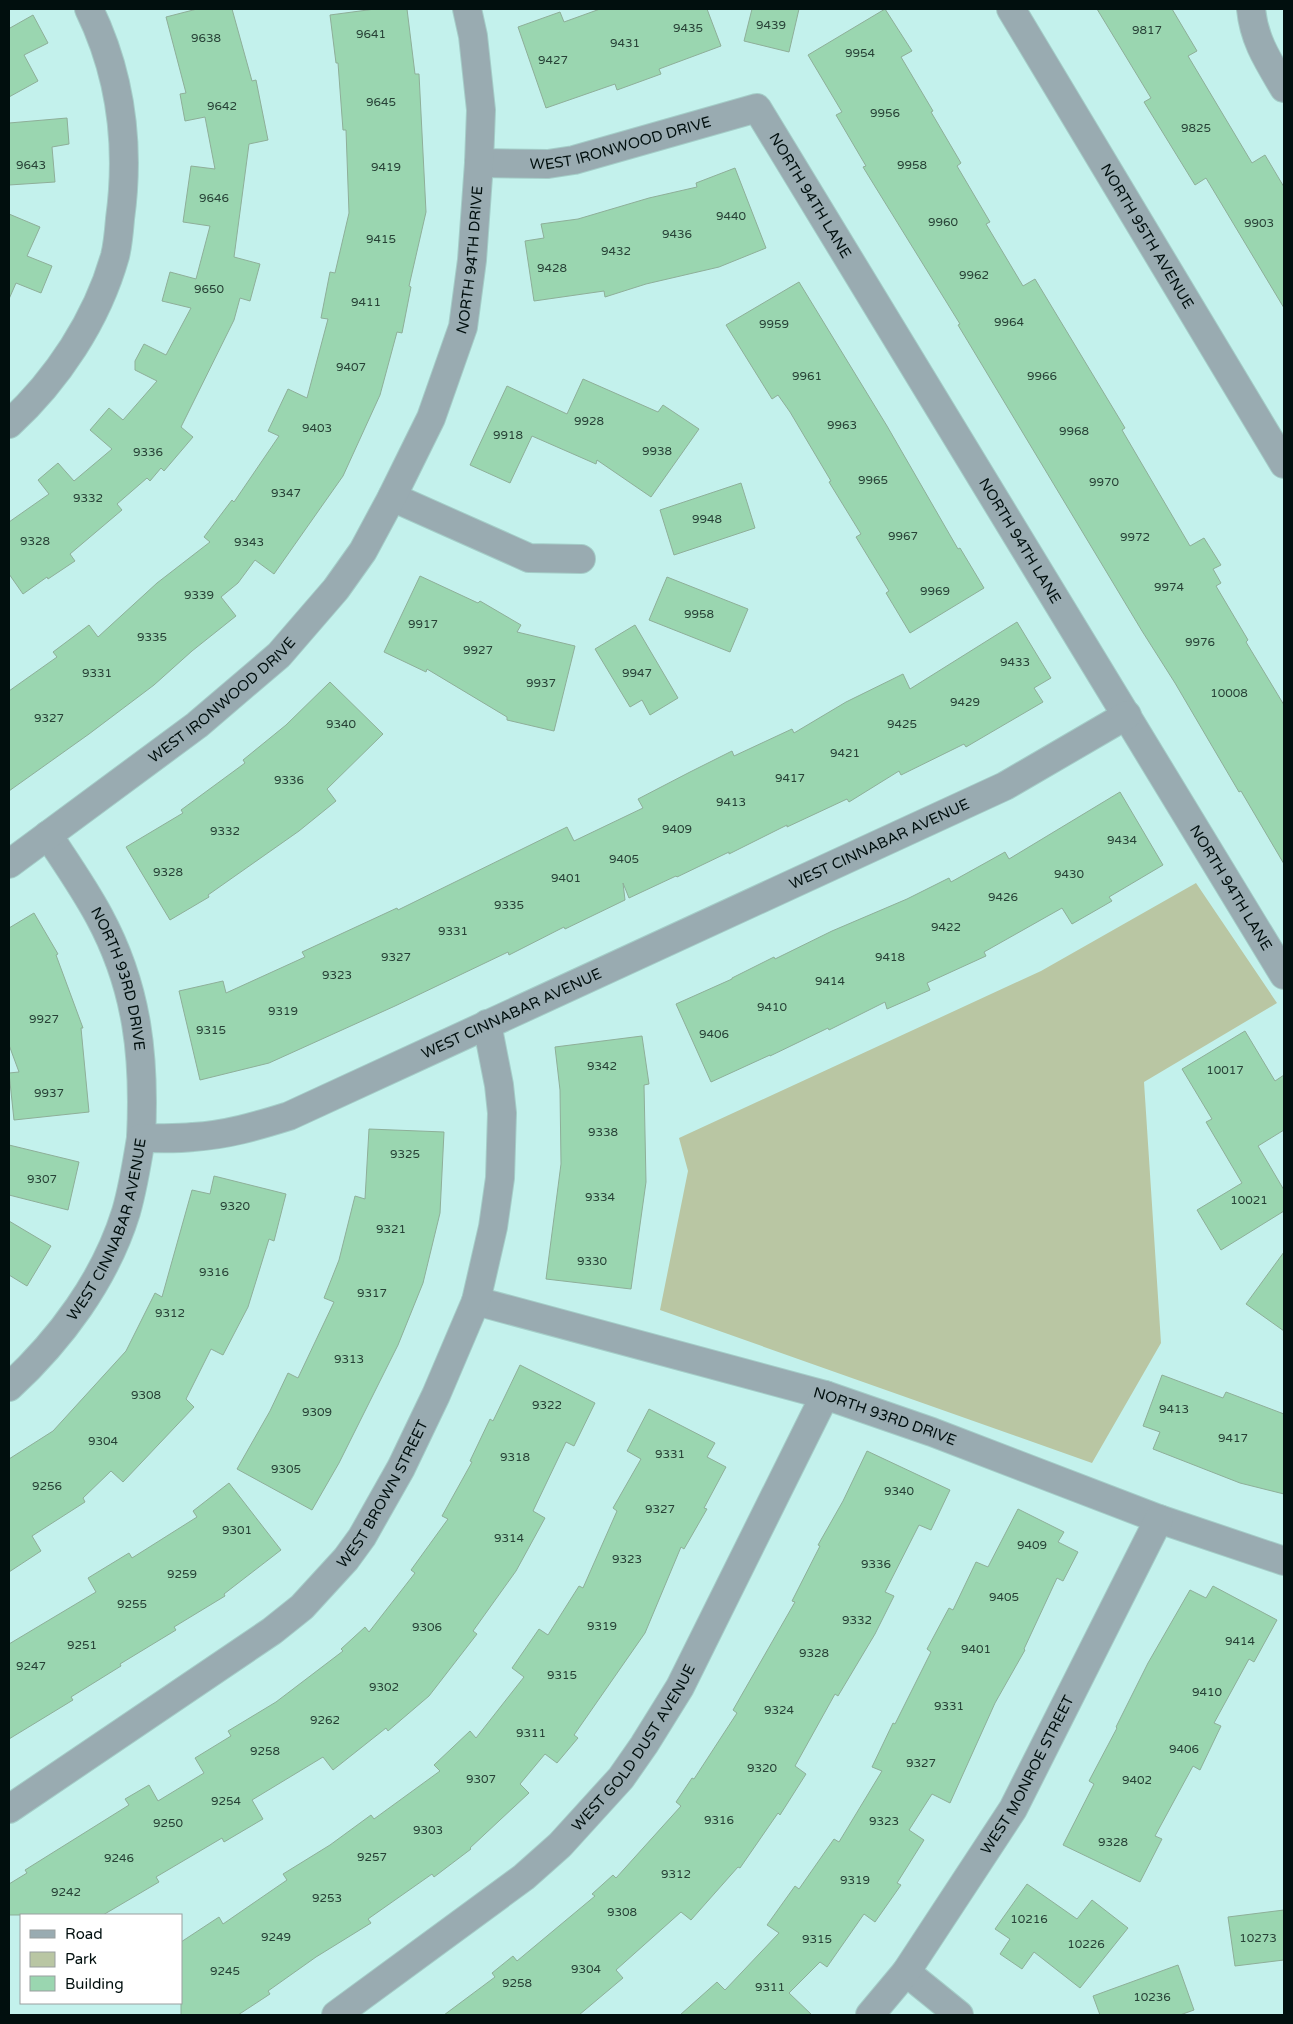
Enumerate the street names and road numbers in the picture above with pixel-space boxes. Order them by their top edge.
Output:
street label: WEST IRONWOOD DRIVE [530,113,713,173]
street label: NORTH 94TH LANE [765,129,855,262]
street label: NORTH 95TH AVENUE [1097,160,1198,312]
street label: NORTH 94TH DRIVE [452,185,486,336]
street label: NORTH 94TH LANE [975,475,1065,607]
street label: WEST IRONWOOD DRIVE [145,633,299,767]
street label: WEST CINNABAR AVENUE [786,795,972,893]
street label: NORTH 94TH LANE [1186,822,1276,954]
street label: NORTH 93RD DRIVE [87,904,149,1051]
street label: WEST CINNABAR AVENUE [419,964,604,1063]
street label: WEST CINNABAR AVENUE [63,1137,150,1324]
street label: NORTH 93RD DRIVE [812,1383,959,1450]
street label: WEST BROWN STREET [333,1417,432,1572]
street label: WEST GOLD DUST AVENUE [568,1661,699,1835]
street label: WEST MONROE STREET [977,1692,1078,1858]

